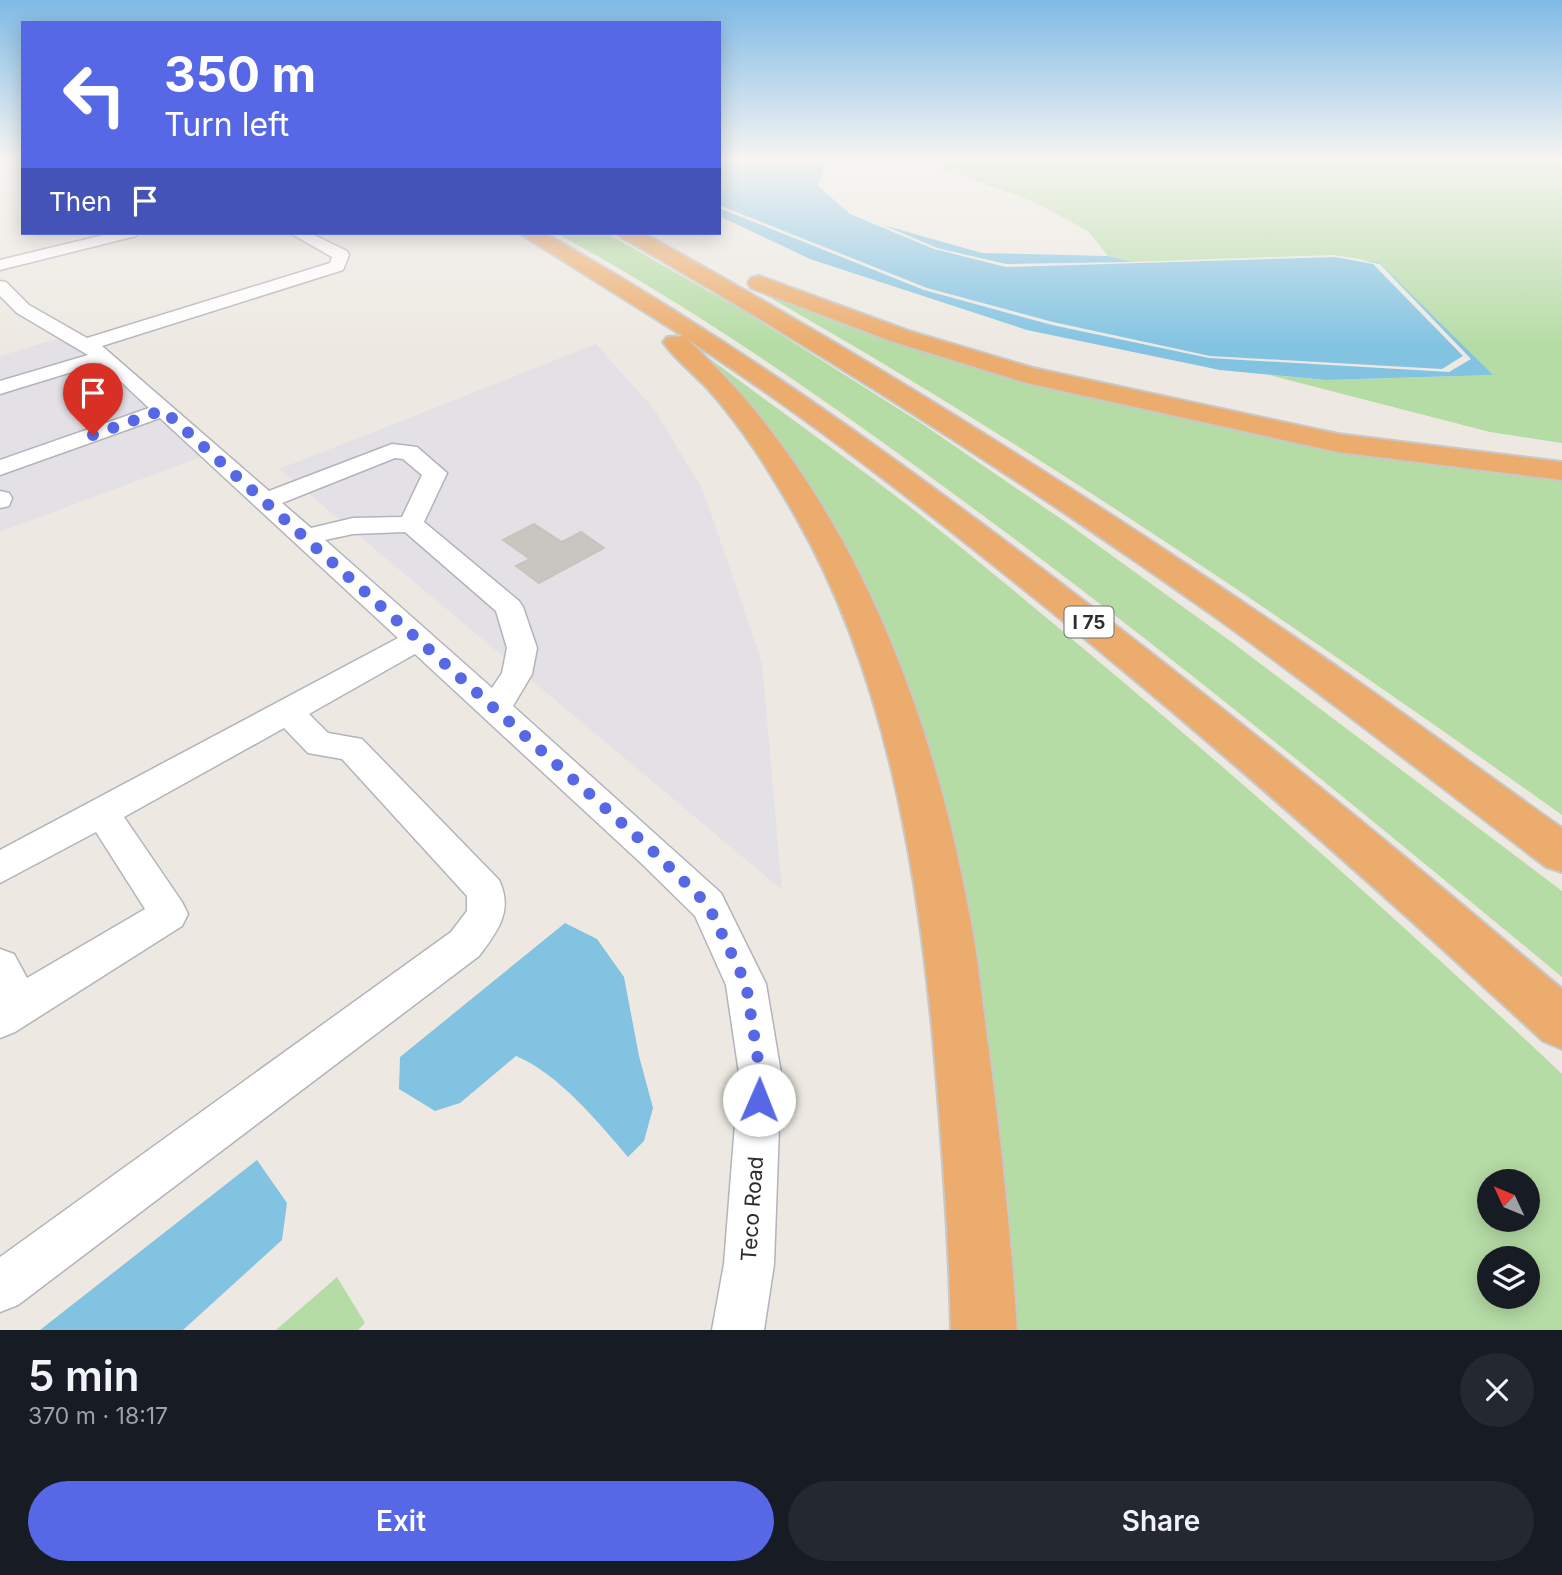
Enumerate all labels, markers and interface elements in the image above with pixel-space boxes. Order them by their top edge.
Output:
text: 350 m [164,45,316,104]
icon: left [49,49,140,140]
text: Turn left [164,105,289,144]
icon: arrive [126,182,164,220]
text: Then [49,186,112,217]
pin [63,363,123,435]
icon: arrive [74,374,112,412]
road number: I 75 [1064,607,1114,638]
position arrow [722,1063,796,1137]
street label: Teco Road [736,1156,768,1262]
north arrow [1477,1169,1540,1232]
map controls [1477,1169,1540,1309]
button: layers [1477,1246,1540,1309]
text: 5 min [28,1350,140,1401]
button: close [1460,1353,1534,1427]
text: 370 m · 18:17 [28,1402,168,1430]
button: Exit [28,1481,774,1561]
button: Share [788,1481,1534,1561]

